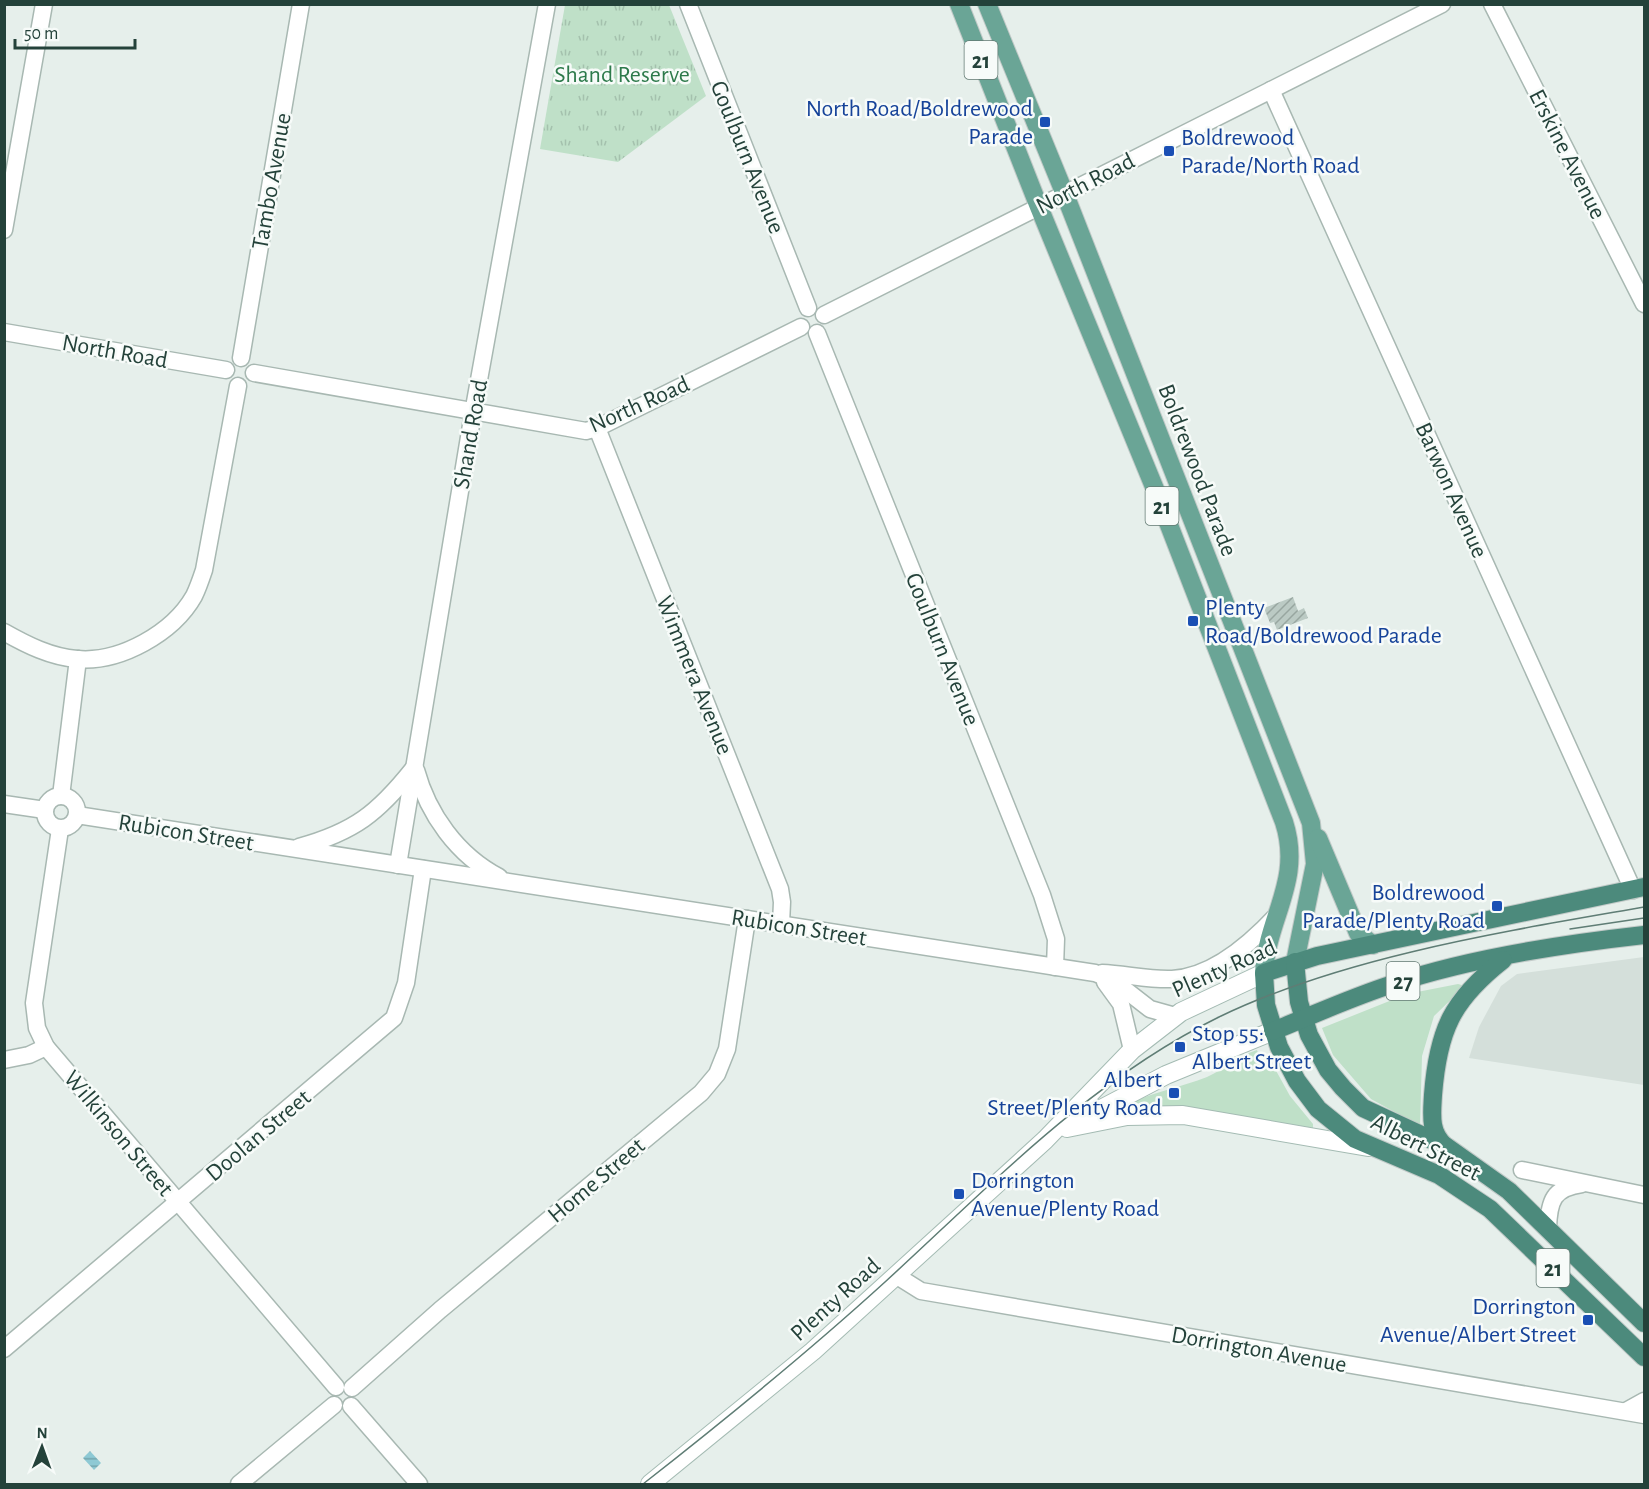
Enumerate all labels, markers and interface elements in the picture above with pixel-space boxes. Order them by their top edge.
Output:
scale bar [15,12,135,50]
text: 50 m [24,25,58,43]
road number: 21 [964,41,998,79]
park label: Shand Reserve [554,63,690,87]
street label: Goulburn Avenue [706,78,789,237]
street label: Erskine Avenue [1524,86,1610,223]
place label: North Road/Boldrewood Parade [806,97,1033,149]
street label: Tambo Avenue [248,111,296,251]
marker: North Road/Boldrewood Parade [1038,115,1052,129]
place label: Boldrewood Parade/North Road [1181,126,1360,178]
marker: Boldrewood Parade/North Road [1162,144,1176,158]
street label: North Road [1032,149,1139,219]
street label: North Road [60,331,170,373]
street label: North Road [586,372,693,438]
street label: Shand Road [450,377,492,491]
street label: Boldrewood Parade [1153,381,1241,560]
street label: Barwon Avenue [1411,419,1492,562]
road number: 21 [1146,487,1178,525]
street label: Goulburn Avenue [901,570,984,729]
street label: Wimmera Avenue [651,593,737,758]
place label: Plenty Road/Boldrewood Parade [1205,596,1442,648]
marker: Plenty Road/Boldrewood Parade [1186,614,1200,628]
street label: Rubicon Street [116,810,256,856]
place label: Boldrewood Parade/Plenty Road [1302,881,1485,933]
marker: Boldrewood Parade/Plenty Road [1490,899,1504,913]
street label: Rubicon Street [729,905,869,951]
street label: Plenty Road [1169,935,1280,1003]
road number: 27 [1386,962,1420,1000]
place label: Stop 55: Albert Street [1192,1022,1311,1074]
marker: Stop 55: Albert Street [1173,1040,1187,1054]
street label: Wilkinson Street [59,1066,178,1201]
place label: Albert Street/Plenty Road [987,1068,1162,1120]
street label: Doolan Street [202,1085,316,1186]
marker: Albert Street/Plenty Road [1167,1086,1181,1100]
street label: Albert Street [1367,1110,1484,1186]
street label: Home Street [544,1133,650,1228]
place label: Dorrington Avenue/Plenty Road [971,1169,1159,1221]
marker: Dorrington Avenue/Plenty Road [952,1187,966,1201]
road number: 21 [1536,1249,1570,1287]
street label: Plenty Road [786,1254,885,1346]
place label: Dorrington Avenue/Albert Street [1380,1295,1576,1347]
marker: Dorrington Avenue/Albert Street [1581,1313,1595,1327]
street label: Dorrington Avenue [1169,1323,1348,1377]
north arrow [12,1417,72,1477]
text: N [37,1425,48,1441]

